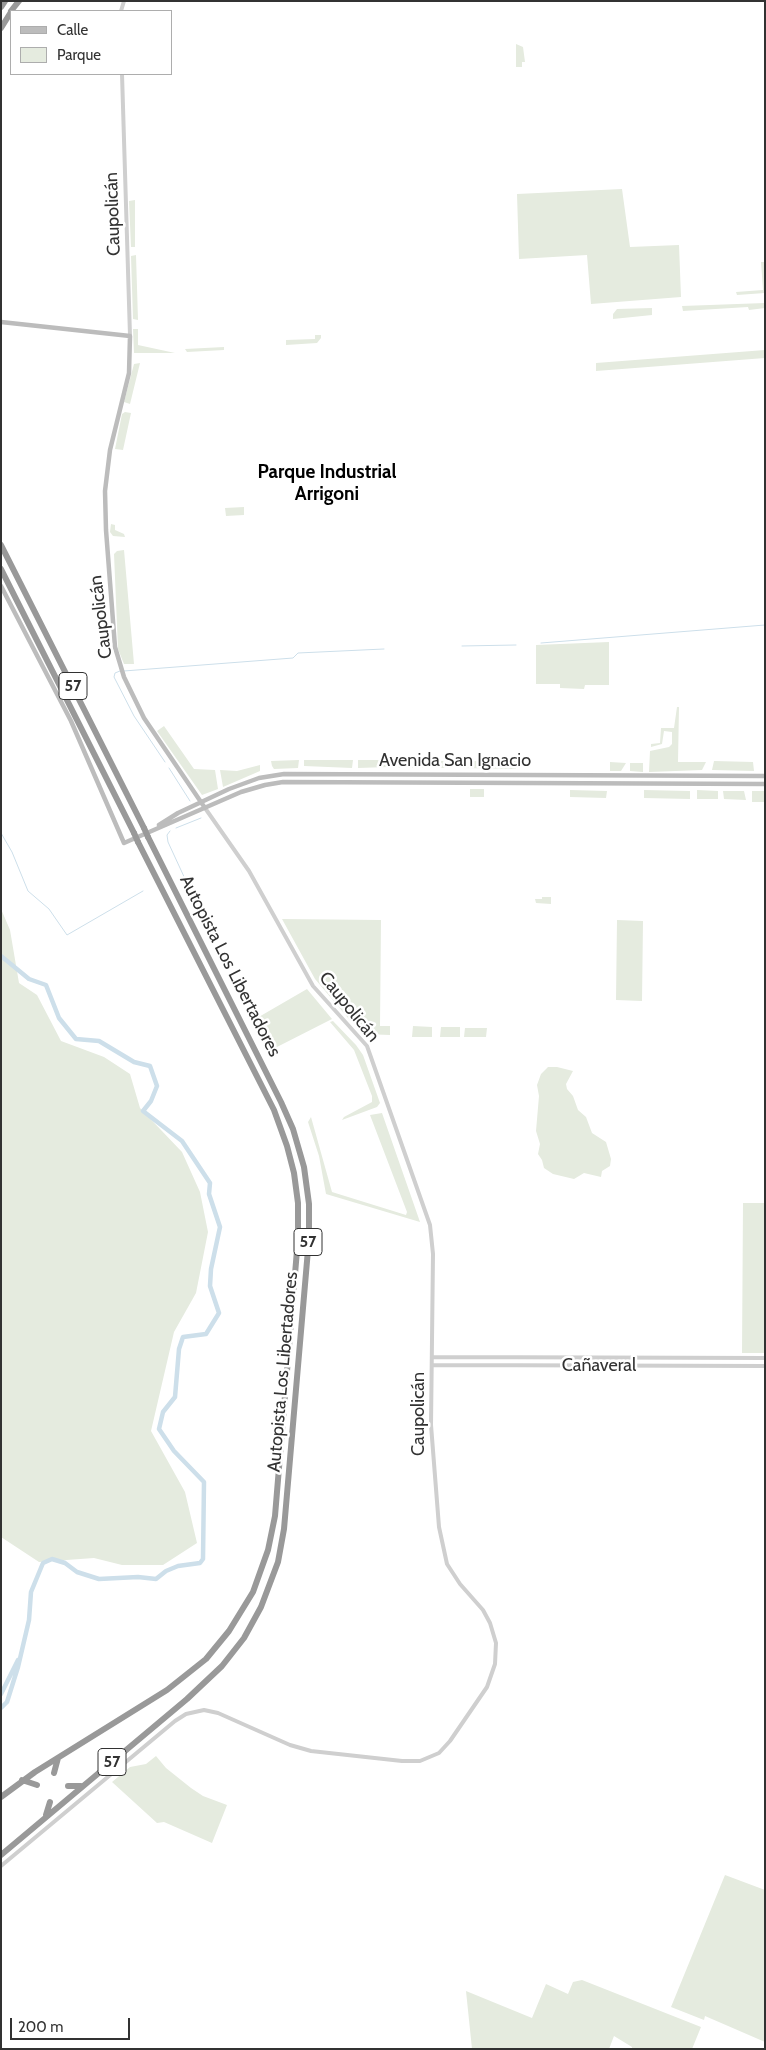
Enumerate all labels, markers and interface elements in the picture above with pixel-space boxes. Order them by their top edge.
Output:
legend [10,10,172,75]
text: Calle [57,21,88,39]
text: Parque [57,46,101,64]
street label: Caupolicán [101,172,125,256]
district label: Parque Industrial Arrigoni [258,461,396,505]
street label: Caupolicán [85,574,117,660]
road number: 57 [59,672,87,699]
street label: Avenida San Ignacio [379,750,531,772]
street label: Autopista Los Libertadores [175,872,285,1060]
street label: Caupolicán [314,968,384,1046]
road number: 57 [294,1228,322,1256]
street label: Autopista Los Libertadores [263,1271,303,1473]
street label: Cañaveral [562,1355,636,1377]
street label: Caupolicán [408,1372,430,1456]
road number: 57 [98,1748,126,1775]
scale bar [12,2008,132,2040]
text: 200 m [18,2018,63,2036]

